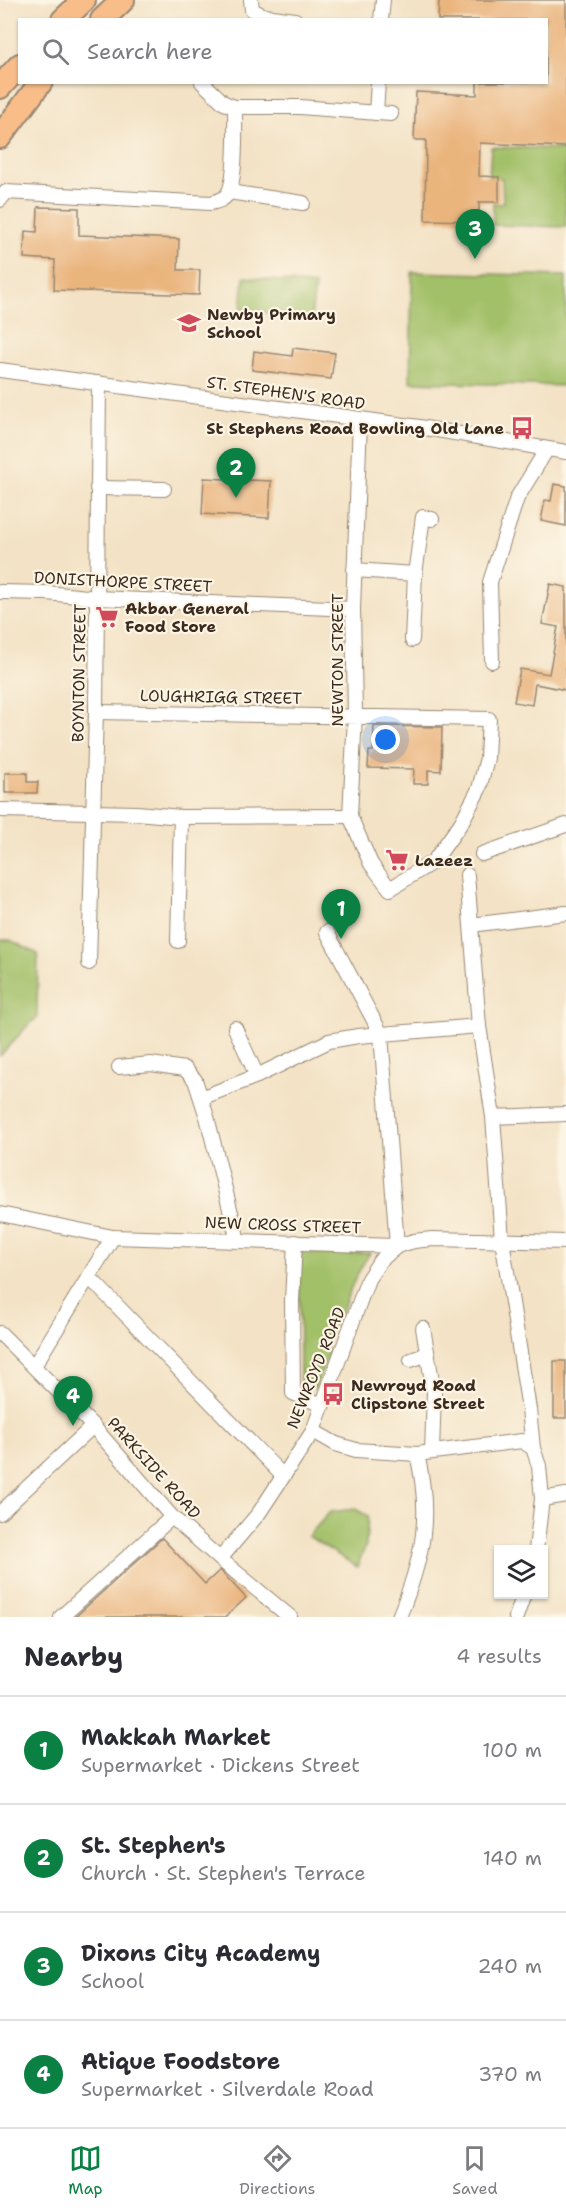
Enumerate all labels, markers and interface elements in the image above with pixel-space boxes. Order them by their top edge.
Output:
search box [18,18,548,84]
icon: search [39,35,72,68]
text: Search here [87,37,213,66]
pin: 3 [456,210,494,259]
place label: Newby Primary School [207,304,336,343]
school or university icon: Newby Primary School [176,310,202,336]
street label: ST. STEPHEN'S ROAD [206,372,366,414]
bus stop icon: St Stephens Road Bowling Old Lane [509,415,535,441]
place label: St Stephens Road Bowling Old Lane [206,418,504,439]
pin: 2 [216,448,256,498]
street label: DONISTHORPE STREET [33,567,213,597]
street label: NEWTON STREET [327,593,348,727]
place label: Akbar General Food Store [125,598,249,637]
street label: BOYNTON STREET [67,604,91,742]
supermarket icon: Akbar General Food Store [94,604,120,630]
street label: LOUGHRIGG STREET [140,685,302,709]
your location [371,725,400,754]
supermarket icon: Lazeez [384,847,410,873]
place label: Lazeez [415,850,473,871]
pin: 1 [322,890,360,939]
street label: NEW CROSS STREET [204,1212,362,1238]
street label: NEWROYD ROAD [282,1304,350,1432]
place label: Newroyd Road Clipstone Street [351,1375,485,1414]
pin: 4 [54,1376,92,1426]
bus stop icon: Newroyd Road Clipstone Street [320,1381,346,1407]
street label: PARKSIDE ROAD [103,1413,205,1523]
map controls [494,1545,548,1599]
button: layers [494,1545,548,1599]
text: Nearby [24,1639,123,1674]
text: 4 results [456,1643,542,1669]
text: Makkah Market [81,1723,270,1752]
text: 1 [39,1737,48,1763]
text: 100 m [482,1737,542,1763]
text: Supermarket · Dickens Street [81,1752,360,1778]
text: St. Stephen's [81,1831,226,1860]
text: 2 [37,1845,51,1871]
text: 140 m [483,1845,542,1871]
text: Church · St. Stephen's Terrace [81,1860,366,1886]
text: Dixons City Academy [81,1939,320,1968]
text: 3 [37,1953,51,1979]
text: 240 m [477,1953,542,1979]
text: School [81,1968,144,1994]
text: Atique Foodstore [81,2047,280,2076]
text: 4 [37,2061,51,2087]
text: 370 m [478,2061,542,2087]
text: Supermarket · Silverdale Road [81,2076,374,2102]
tab: Map [68,2142,103,2199]
tab: Directions [239,2142,316,2199]
tab: Saved [452,2142,498,2199]

